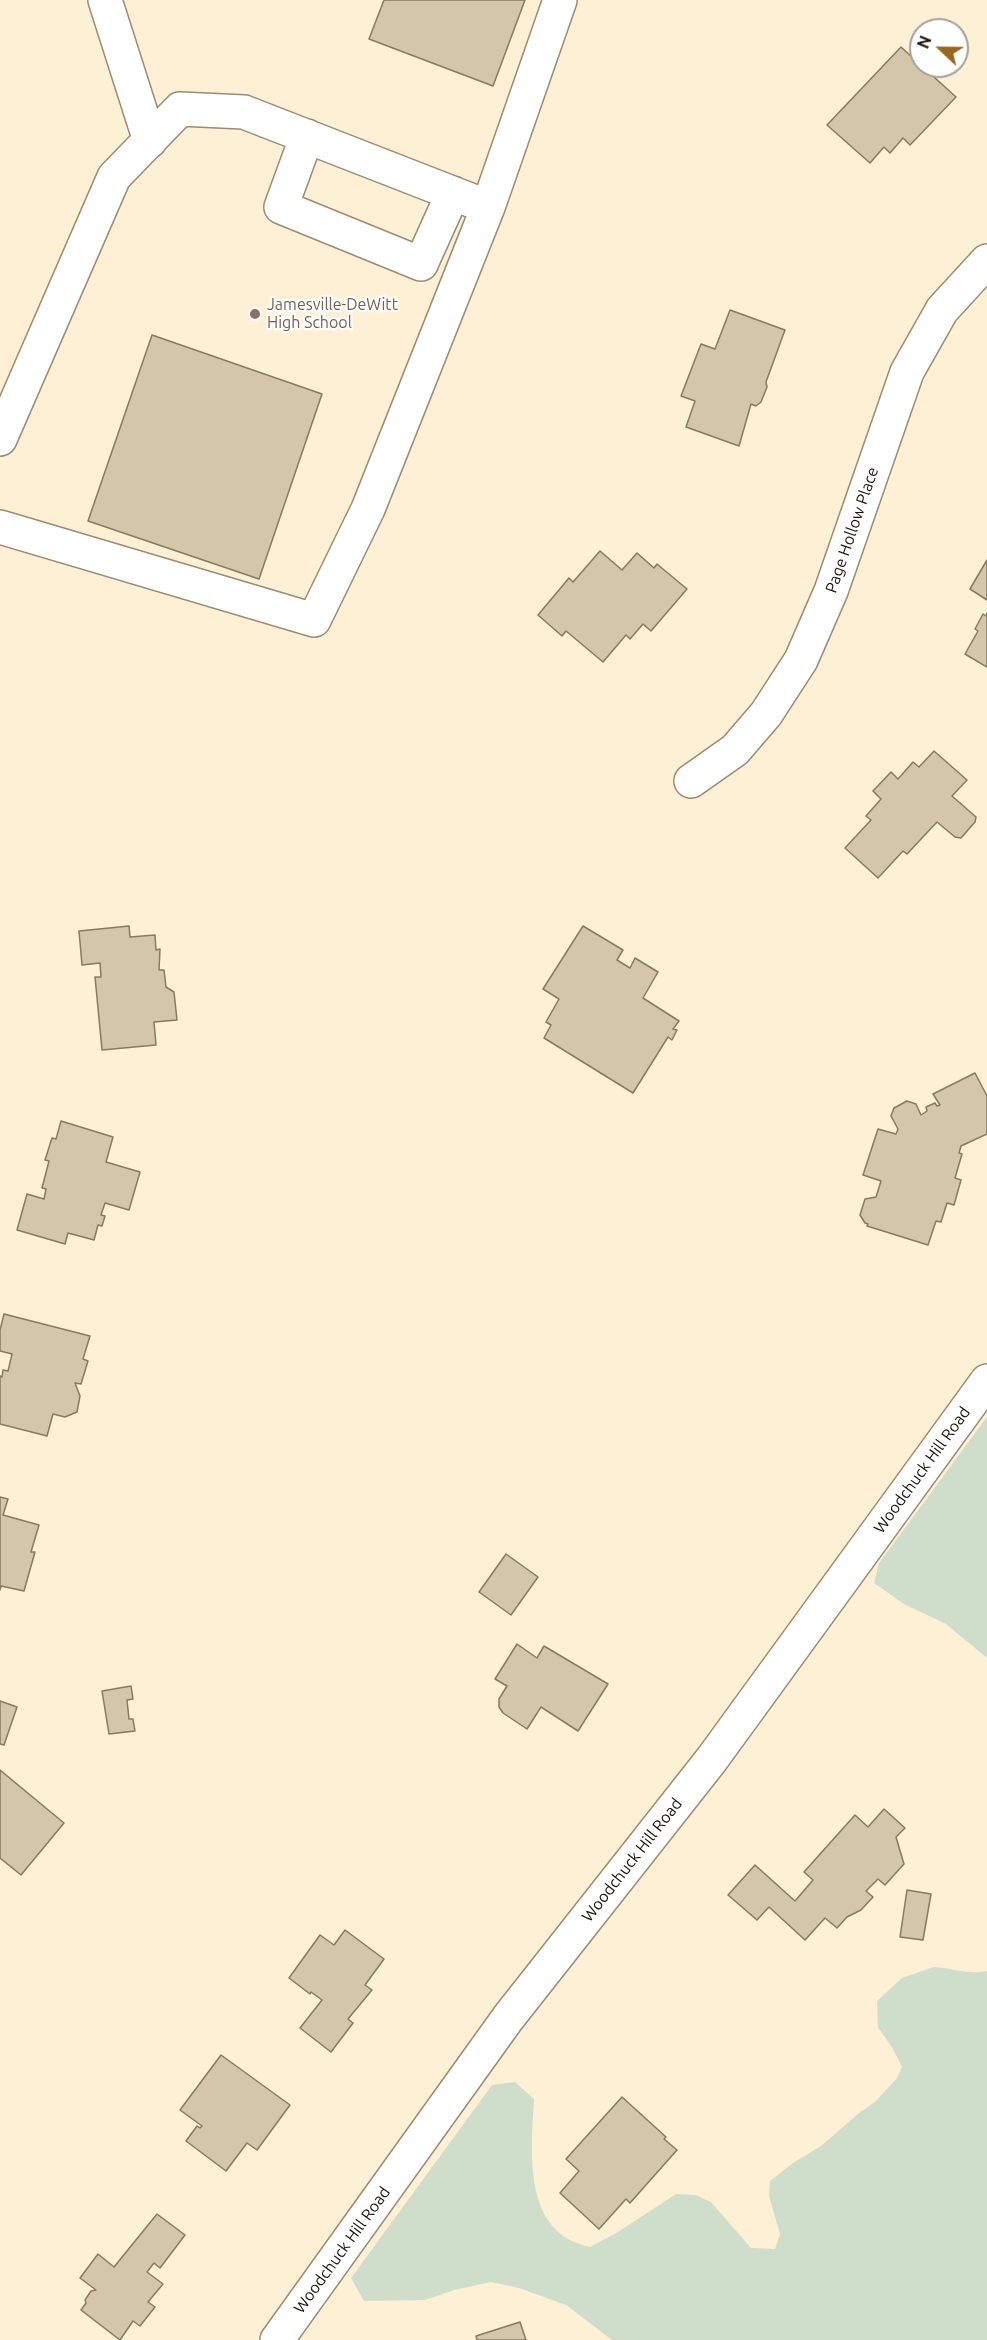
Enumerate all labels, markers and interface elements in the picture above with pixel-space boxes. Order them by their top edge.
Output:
north arrow [909,18,969,78]
text: N [914,33,935,51]
place label: Jamesville-DeWitt High School [267,295,398,333]
marker: Jamesville-DeWitt High School [248,307,262,321]
street label: Page Hollow Place [821,465,883,595]
street label: Woodchuck Hill Road [870,1403,974,1537]
street label: Woodchuck Hill Road [578,1794,686,1926]
street label: Woodchuck Hill Road [290,2183,394,2317]

